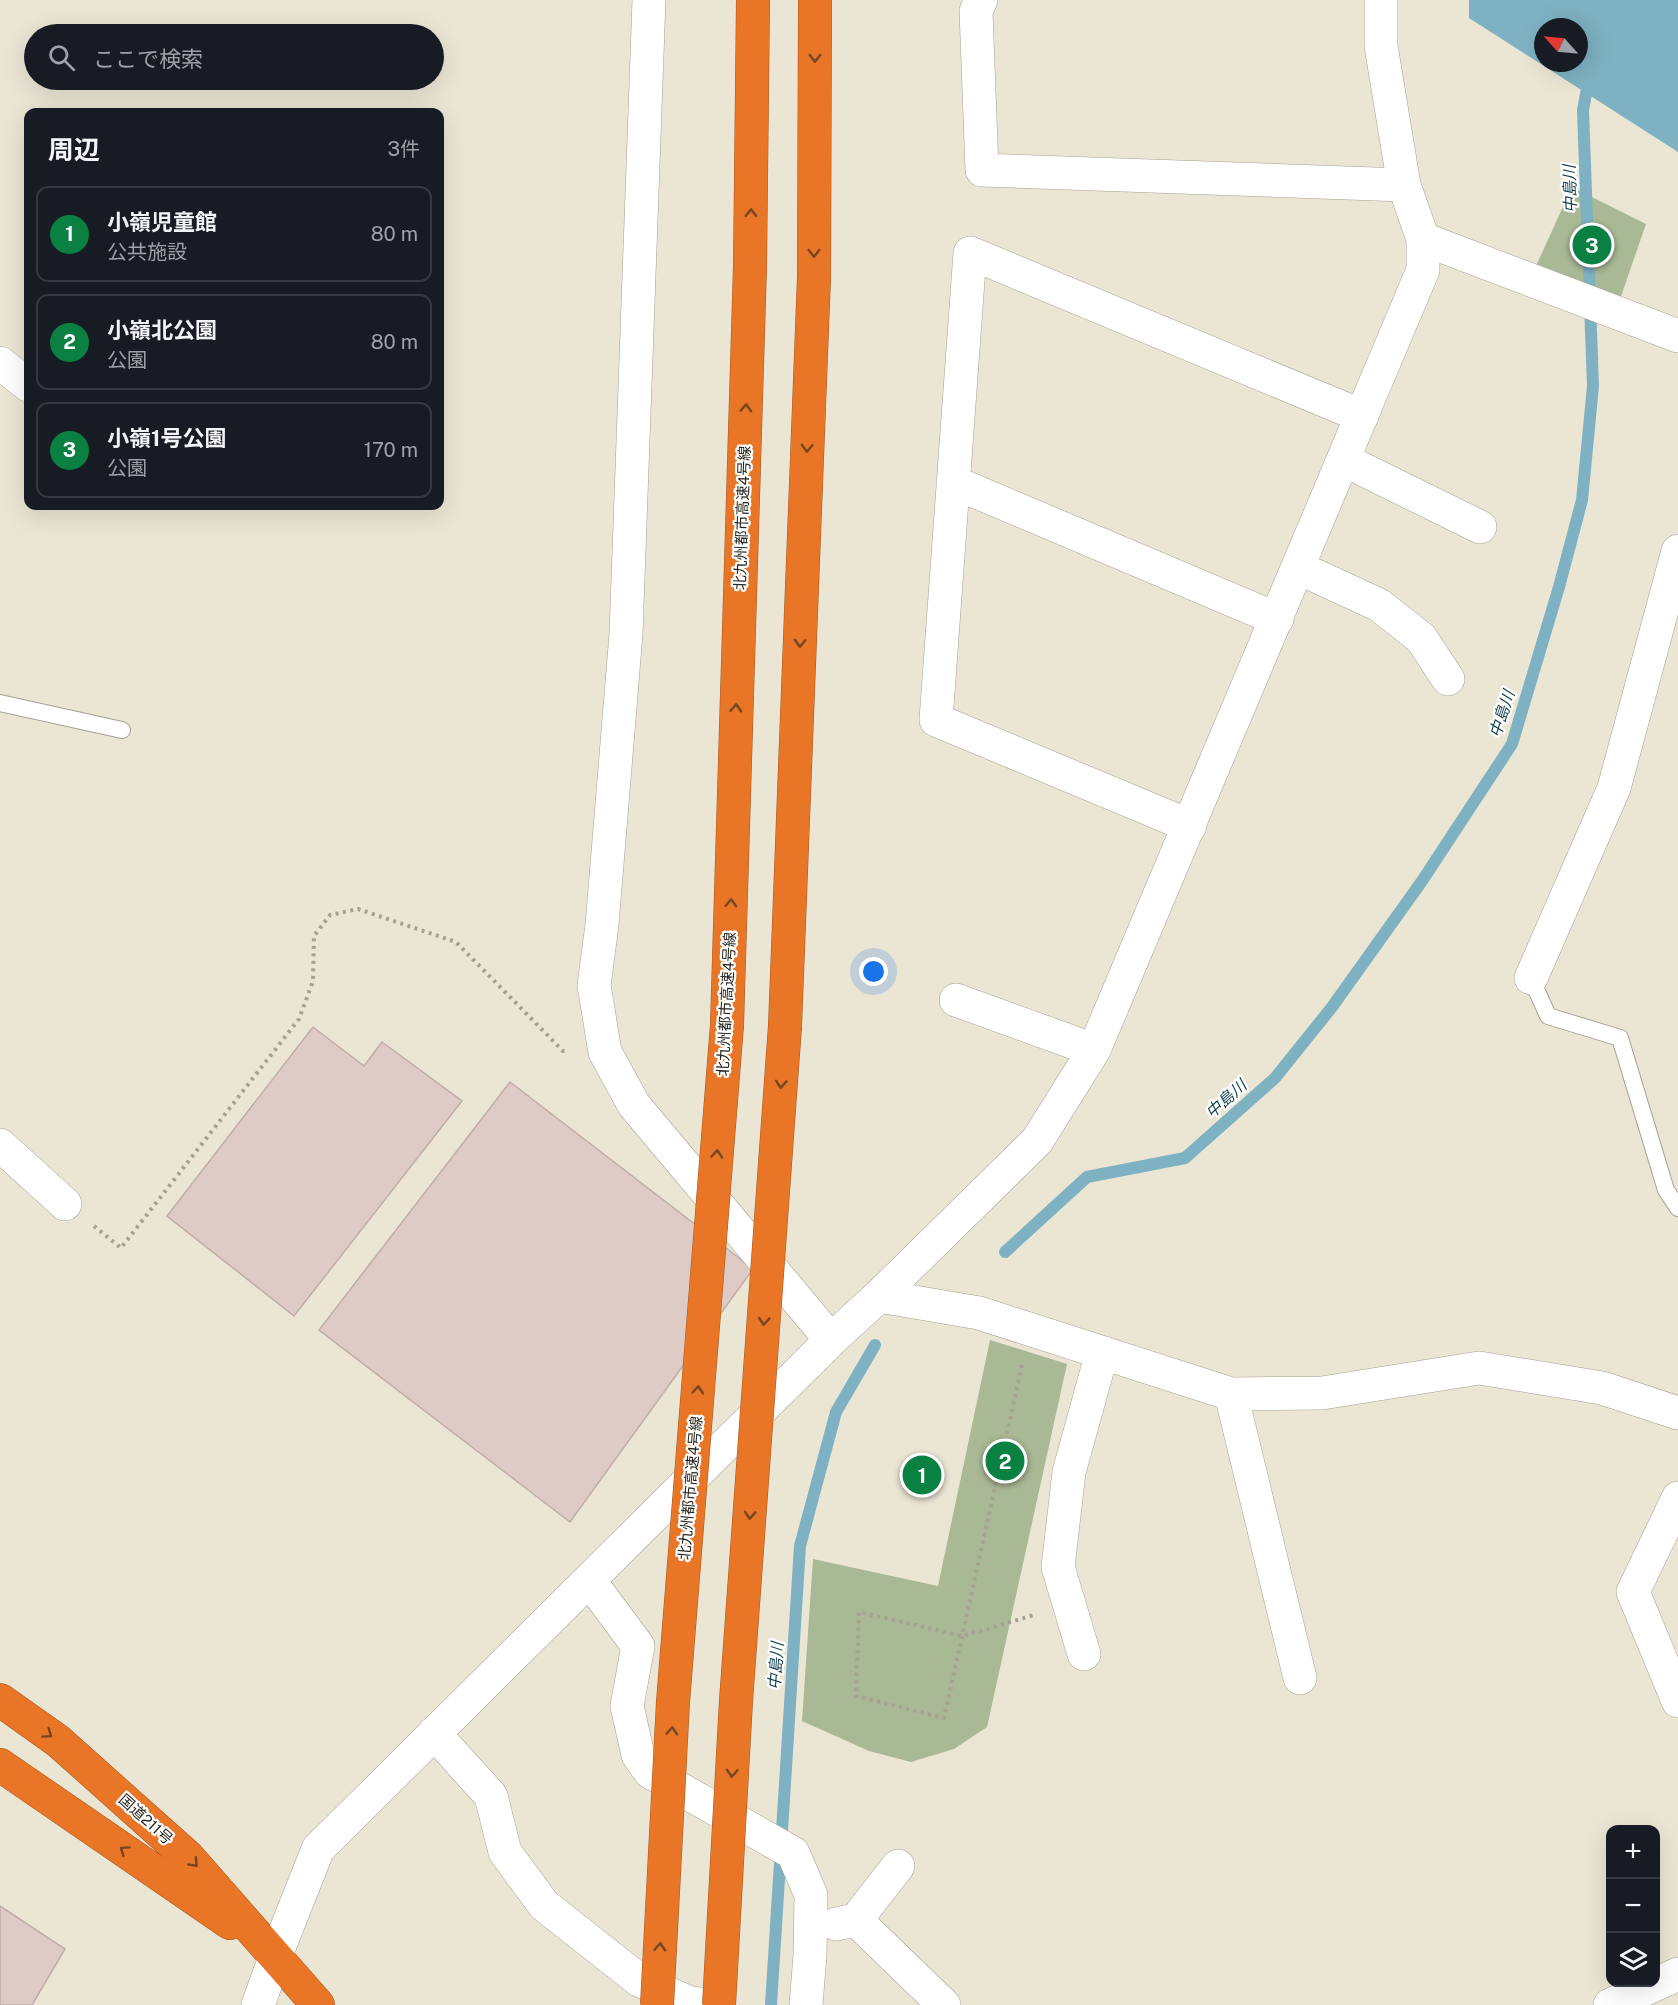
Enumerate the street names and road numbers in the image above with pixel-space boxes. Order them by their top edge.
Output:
street label: 北九州都市高速4号線 [731,446,753,590]
street label: 北九州都市高速4号線 [714,931,738,1077]
street label: 北九州都市高速4号線 [675,1415,705,1561]
street label: 国道211号 [116,1791,176,1847]

